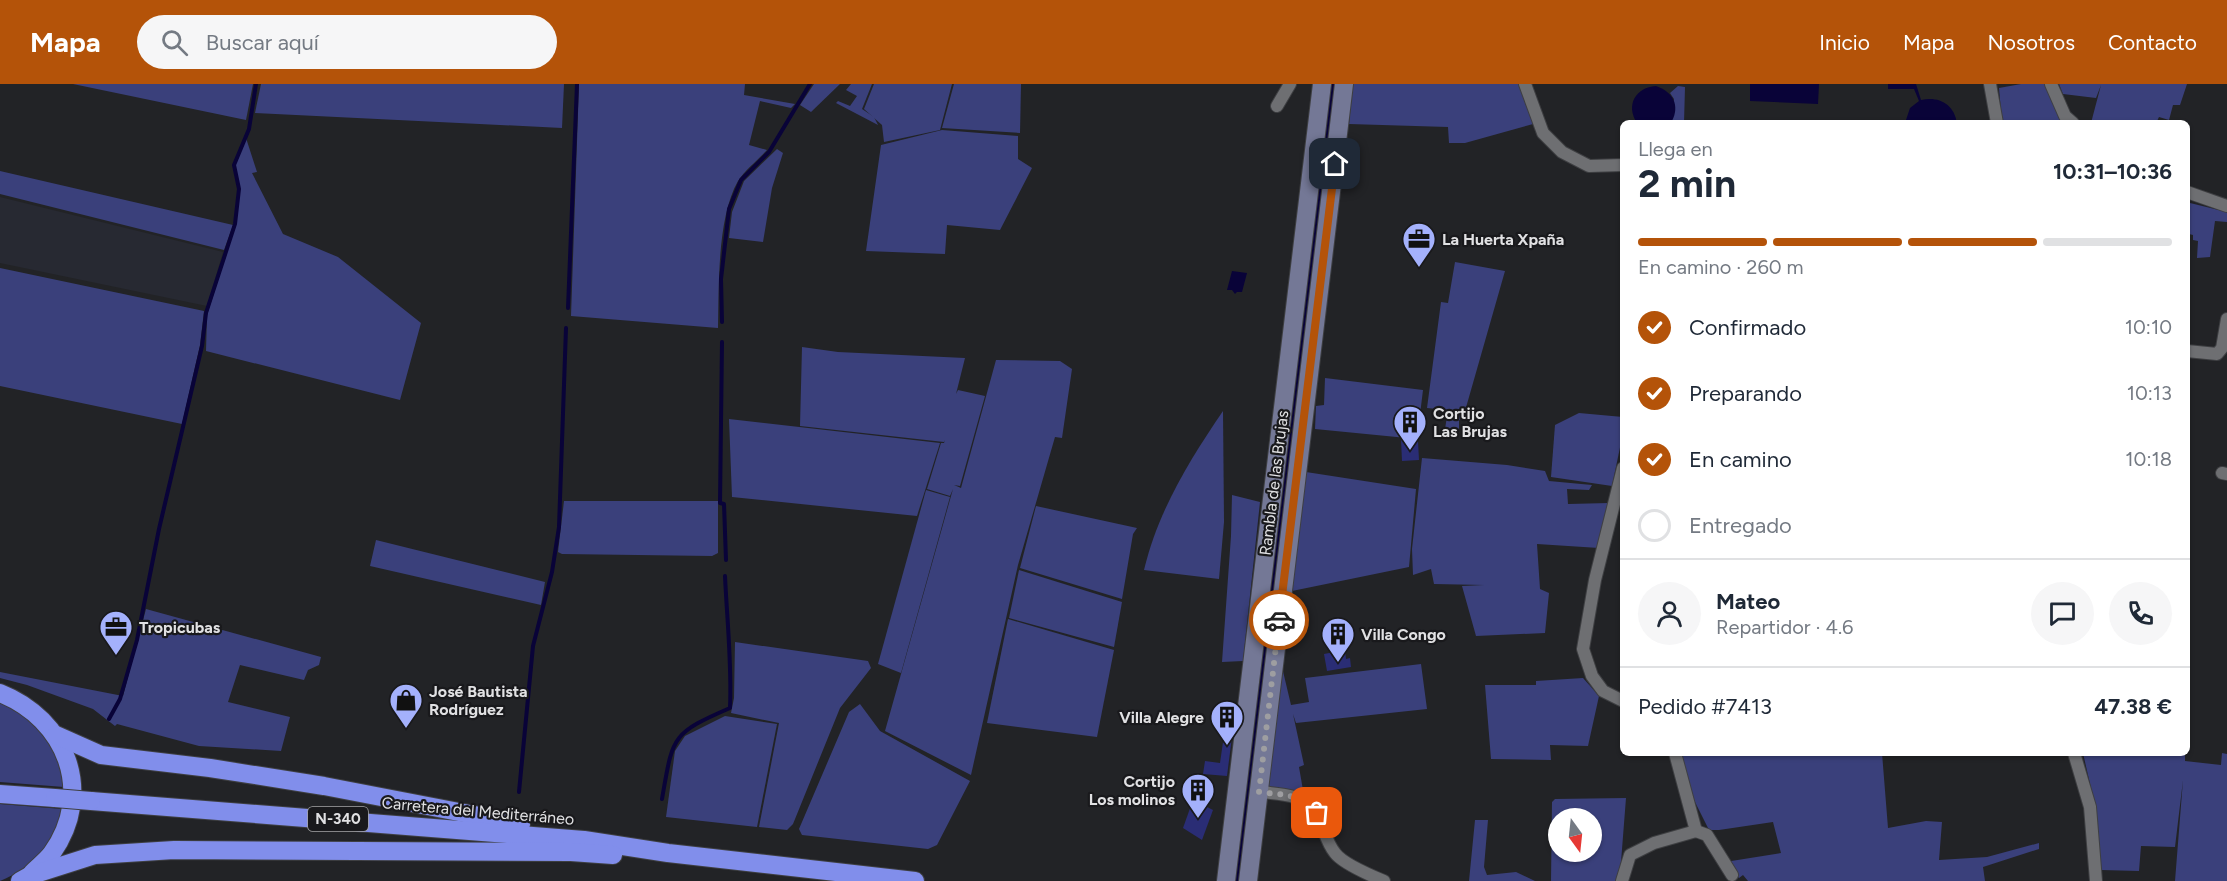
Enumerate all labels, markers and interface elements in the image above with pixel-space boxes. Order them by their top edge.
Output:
search box [137,15,557,69]
text: Mapa [30,25,101,59]
icon: search [158,26,191,59]
text: Buscar aquí [206,29,319,56]
text: Inicio [1819,30,1870,55]
text: Mapa [1903,30,1955,55]
text: Nosotros [1988,30,2075,55]
text: Contacto [2108,30,2197,55]
text: Llega en [1638,137,1713,161]
pin [1309,138,1360,189]
icon: home [1318,147,1351,180]
text: 10:31–10:36 [2053,158,2172,185]
text: 2 min [1638,160,1736,207]
office icon: La Huerta Xpaña [1401,221,1437,268]
place label: La Huerta Xpaña [1442,230,1564,249]
text: En camino · 260 m [1638,255,1804,279]
icon: check [1638,311,1671,344]
text: Confirmado [1689,314,1806,341]
text: 10:10 [2125,315,2172,339]
icon: check [1638,377,1671,410]
text: Preparando [1689,380,1802,407]
text: 10:13 [2127,381,2172,405]
building icon: Cortijo Las Brujas [1392,404,1428,451]
place label: Cortijo Las Brujas [1433,404,1508,441]
street label: Rambla de las Brujas [1256,409,1292,557]
icon: check [1638,443,1671,476]
text: En camino [1689,446,1792,473]
text: 10:18 [2125,447,2172,471]
text: Entregado [1689,512,1792,539]
button: person [1638,582,1701,645]
button: chat [2031,582,2094,645]
button: phone [2109,582,2172,645]
text: Mateo [1716,588,1780,615]
courier [1249,590,1309,650]
icon: car [1263,604,1296,637]
office icon: Tropicubas [98,609,134,656]
text: Repartidor · 4.6 [1716,615,1853,639]
building icon: Villa Congo [1320,616,1356,663]
place label: Tropicubas [139,618,221,637]
place label: Villa Congo [1361,625,1446,644]
shop icon: José Bautista Rodríguez [388,682,424,729]
place label: José Bautista Rodríguez [429,682,528,719]
text: Pedido #7413 [1638,693,1772,720]
text: 47.38 € [2094,693,2172,720]
building icon: Villa Alegre [1209,699,1245,746]
place label: Villa Alegre [1119,708,1204,727]
place label: Cortijo Los molinos [1089,772,1176,809]
building icon: Cortijo Los molinos [1180,772,1216,819]
pin [1291,787,1342,838]
street label: Carretera del Mediterráneo [381,793,575,829]
icon: bag [1300,796,1333,829]
road number: N-340 [308,807,368,831]
north arrow [1548,808,1602,862]
map controls [1548,808,1602,862]

